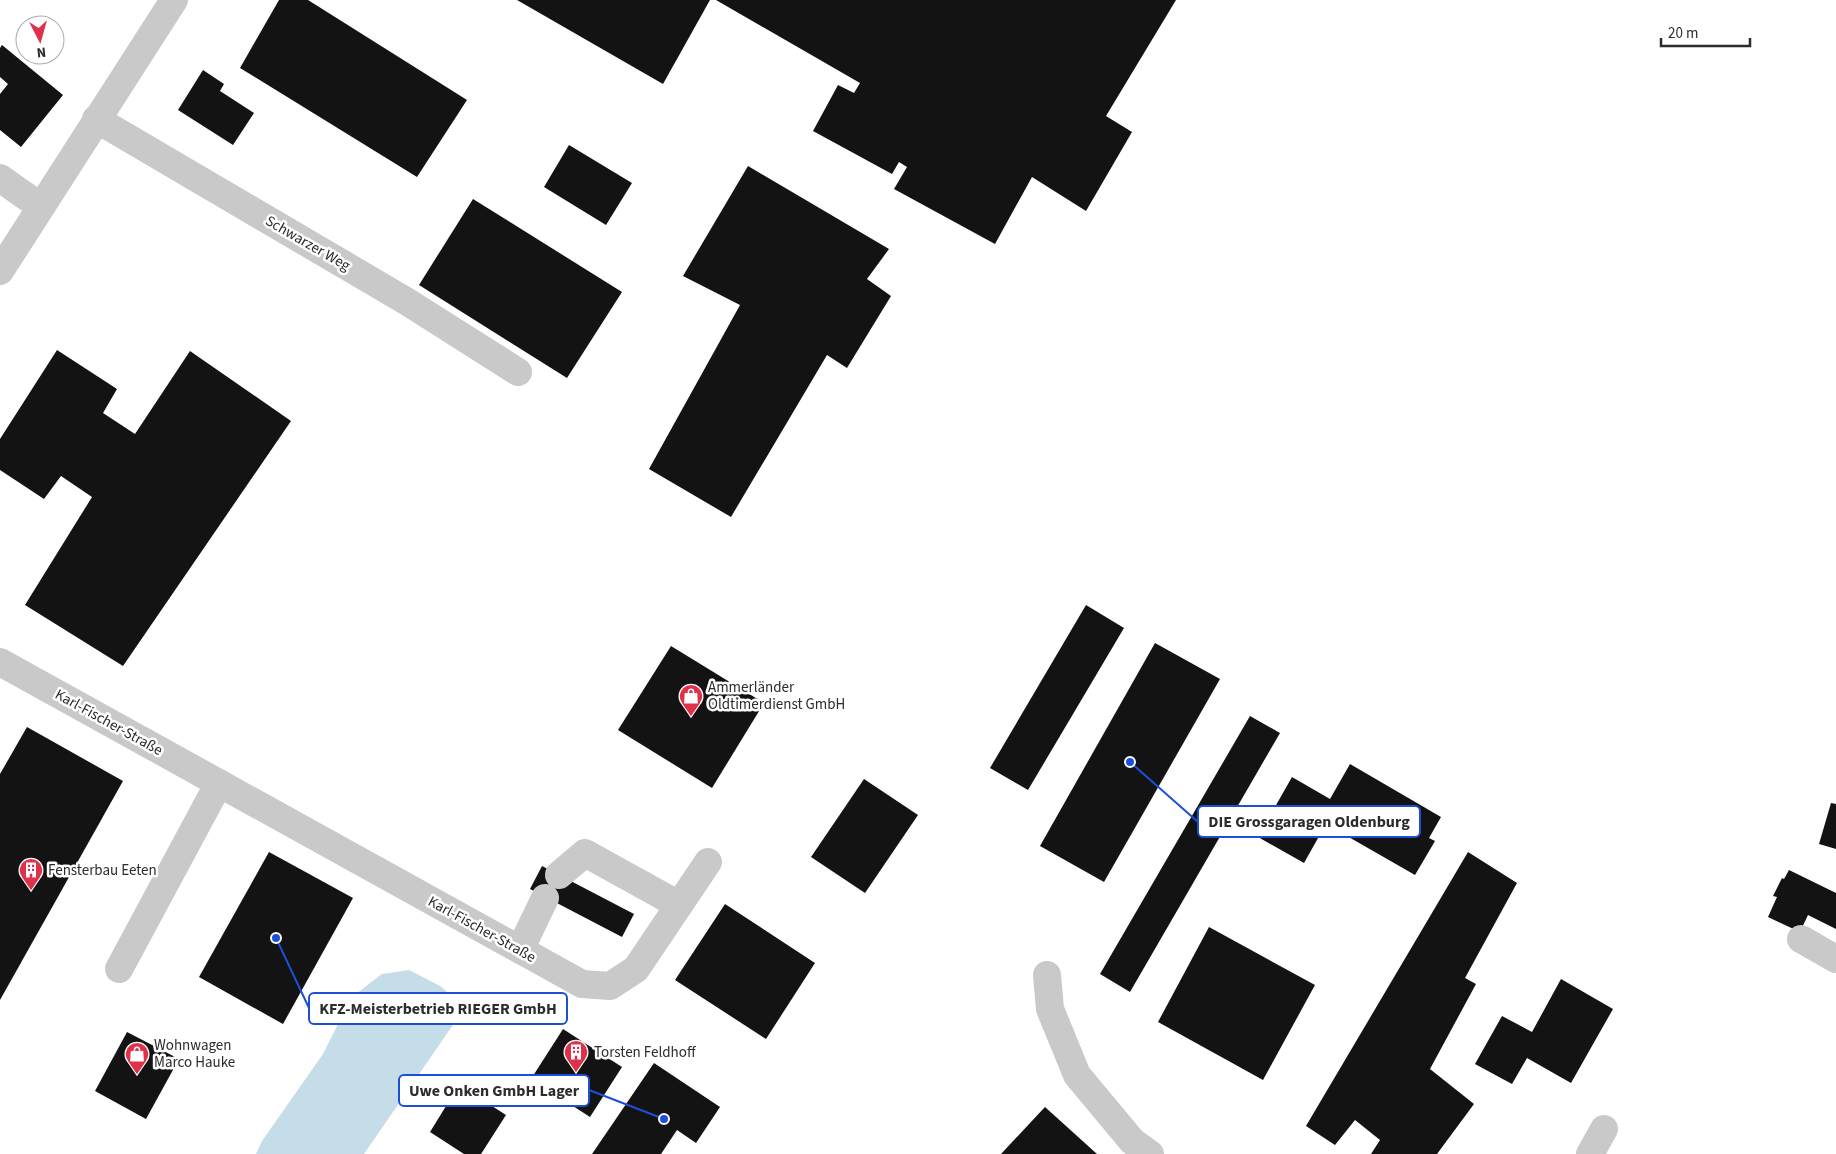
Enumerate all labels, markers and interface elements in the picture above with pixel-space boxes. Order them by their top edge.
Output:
north arrow [15,15,65,65]
scale bar [1661,15,1750,47]
text: 20 m [1668,23,1698,44]
text: N [36,42,47,62]
street label: Schwarzer Weg [261,211,354,276]
place label: Ammerländer Oldtimerdienst GmbH [708,677,845,715]
shop icon: Ammerländer Oldtimerdienst GmbH [678,683,704,717]
street label: Karl-Fischer-Straße [51,684,166,761]
callout: DIE Grossgaragen Oldenburg [1198,806,1420,837]
text: DIE Grossgaragen Oldenburg [1208,811,1410,833]
building icon: Fensterbau Eeten [18,857,44,891]
place label: Fensterbau Eeten [48,860,157,881]
street label: Karl-Fischer-Straße [424,891,539,968]
callout: KFZ-Meisterbetrieb RIEGER GmbH [309,993,567,1024]
text: KFZ-Meisterbetrieb RIEGER GmbH [319,998,557,1020]
place label: Wohnwagen Marco Hauke [154,1035,235,1073]
building icon: Torsten Feldhoff [563,1039,589,1073]
shop icon: Wohnwagen Marco Hauke [124,1041,150,1075]
place label: Torsten Feldhoff [594,1042,697,1063]
callout: Uwe Onken GmbH Lager [399,1075,589,1106]
text: Uwe Onken GmbH Lager [409,1080,580,1102]

